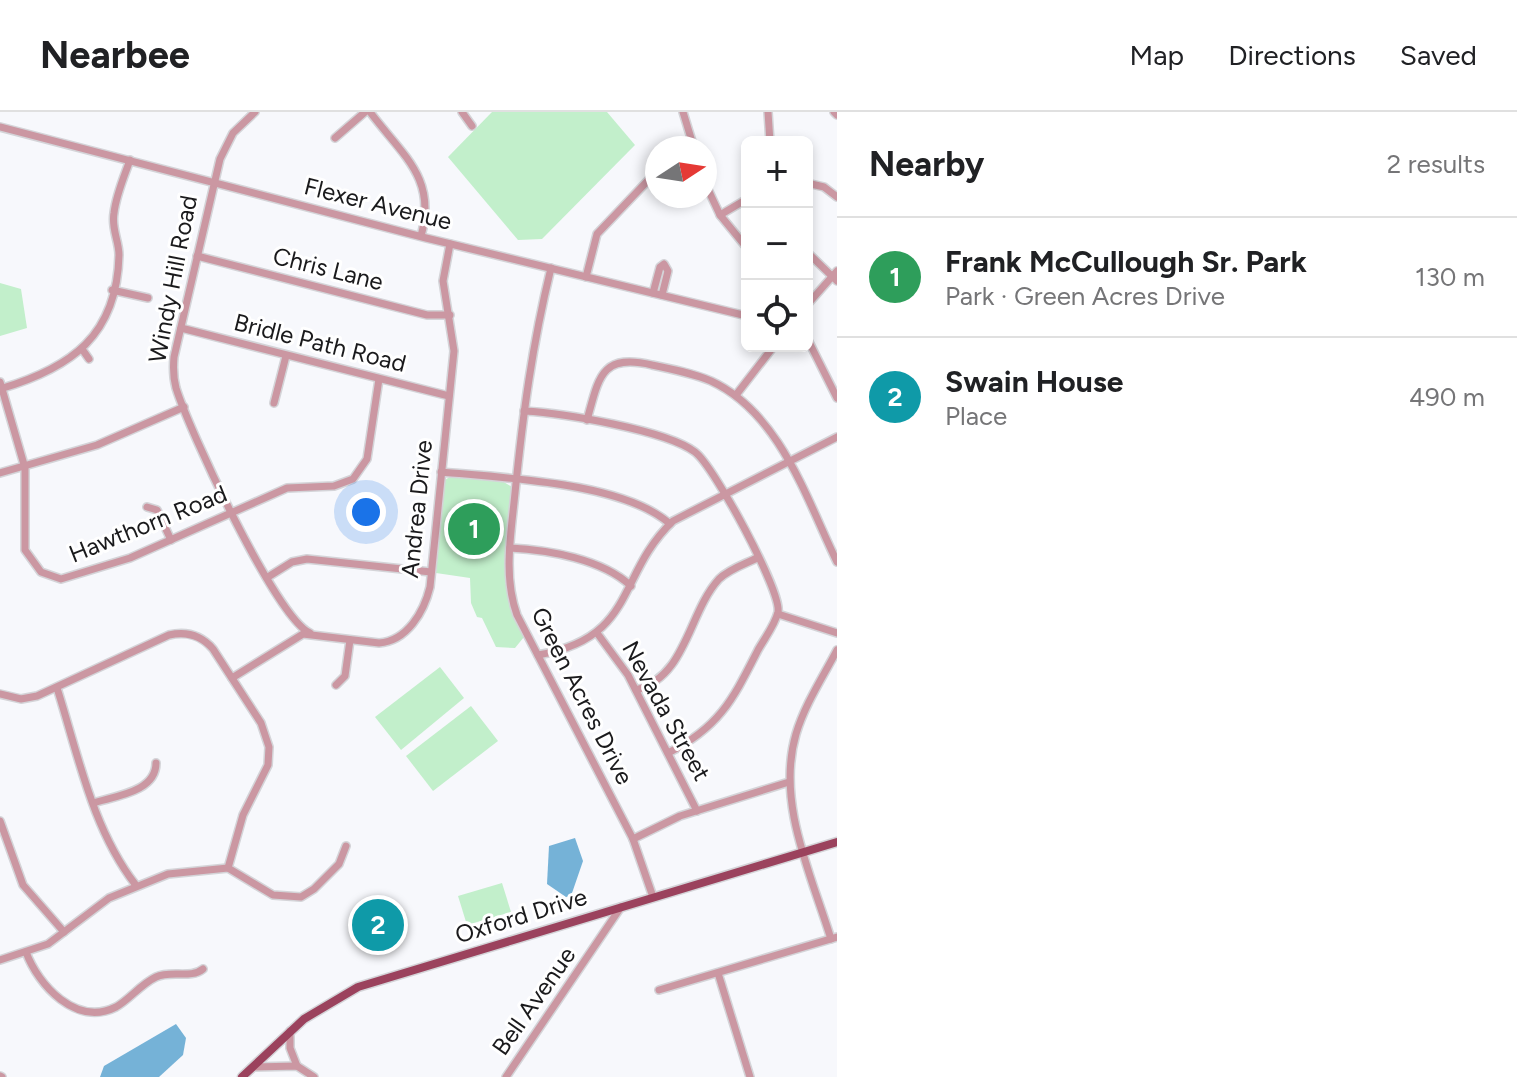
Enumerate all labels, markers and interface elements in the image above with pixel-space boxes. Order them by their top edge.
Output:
text: Nearbee [40,32,190,78]
text: Map [1130,38,1184,72]
text: Directions [1228,38,1356,72]
text: Saved [1400,38,1477,72]
north arrow [645,136,717,208]
map controls [741,136,813,352]
button: + [741,136,813,208]
text: Nearby [869,144,984,185]
text: 2 results [1387,148,1485,180]
street label: Flexer Avenue [301,171,455,236]
street label: Windy Hill Road [142,193,203,365]
button: − [741,208,813,280]
street label: Chris Lane [270,241,386,296]
text: Frank McCullough Sr. Park [945,243,1307,280]
text: 1 [890,261,900,293]
text: 130 m [1415,261,1485,293]
button: locate [741,280,813,352]
text: Park · Green Acres Drive [945,280,1225,312]
street label: Bridle Path Road [231,307,409,378]
text: Swain House [945,363,1123,400]
text: 2 [887,381,903,413]
text: 490 m [1409,381,1485,413]
text: Place [945,400,1007,432]
street label: Andrea Drive [395,439,438,579]
street label: Hawthorn Road [65,479,231,568]
your location [346,492,386,532]
pin: 1 [448,499,500,559]
street label: Green Acres Drive [525,602,640,789]
street label: Nevada Street [616,636,717,786]
street label: Oxford Drive [451,882,590,949]
pin: 2 [352,895,404,955]
street label: Bell Avenue [486,941,581,1060]

